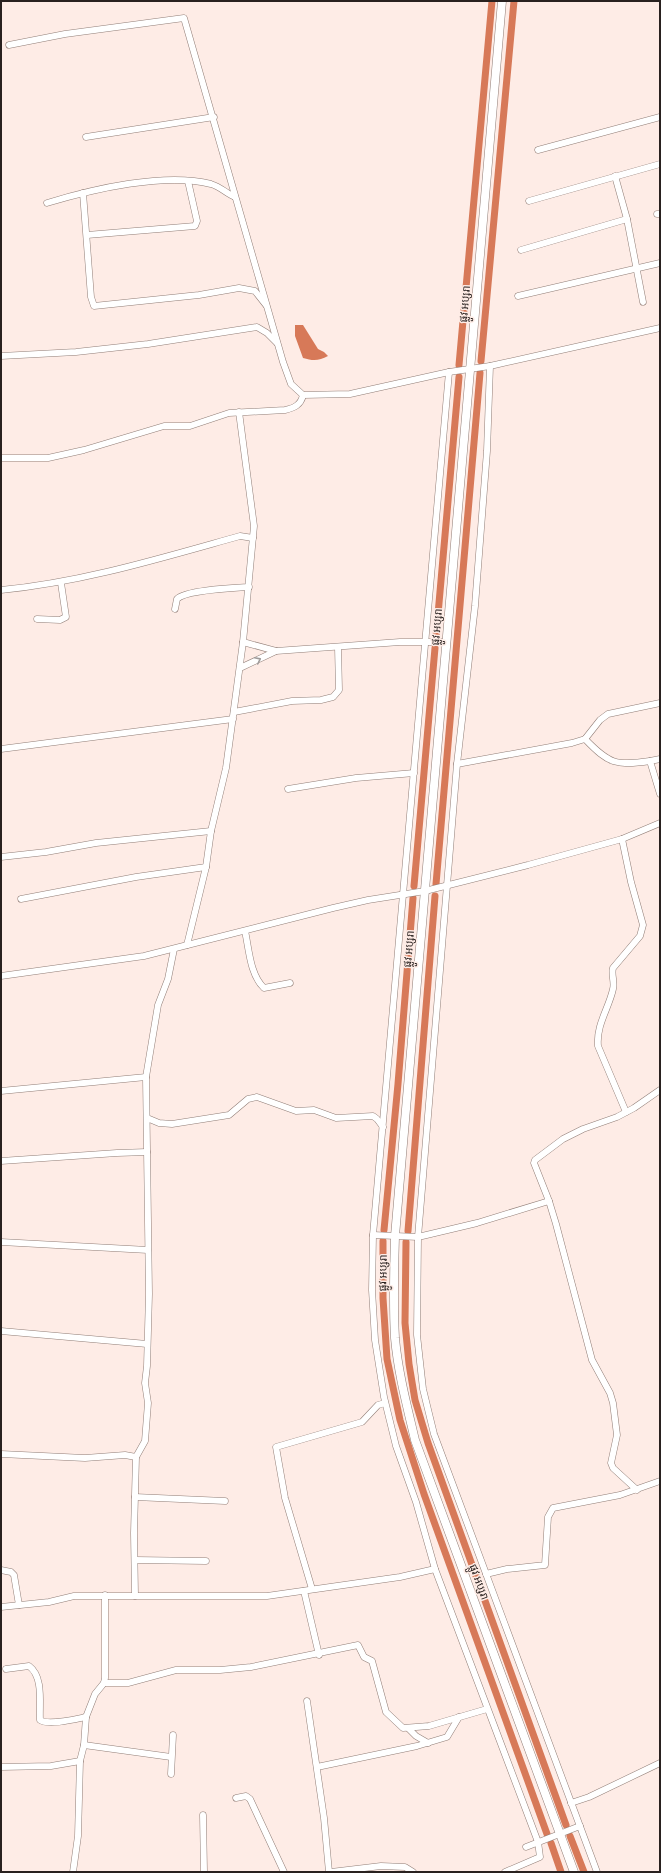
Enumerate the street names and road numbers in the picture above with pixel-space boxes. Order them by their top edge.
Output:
street label: ផ្លូវ អប្សរា [457,285,476,323]
street label: ផ្លូវ អប្សរា [429,608,448,646]
street label: ផ្លូវ អប្សរា [401,930,420,968]
street label: ផ្លូវ អប្សរា [376,1254,393,1292]
street label: ផ្លូវ អប្សរា [463,1562,491,1603]

